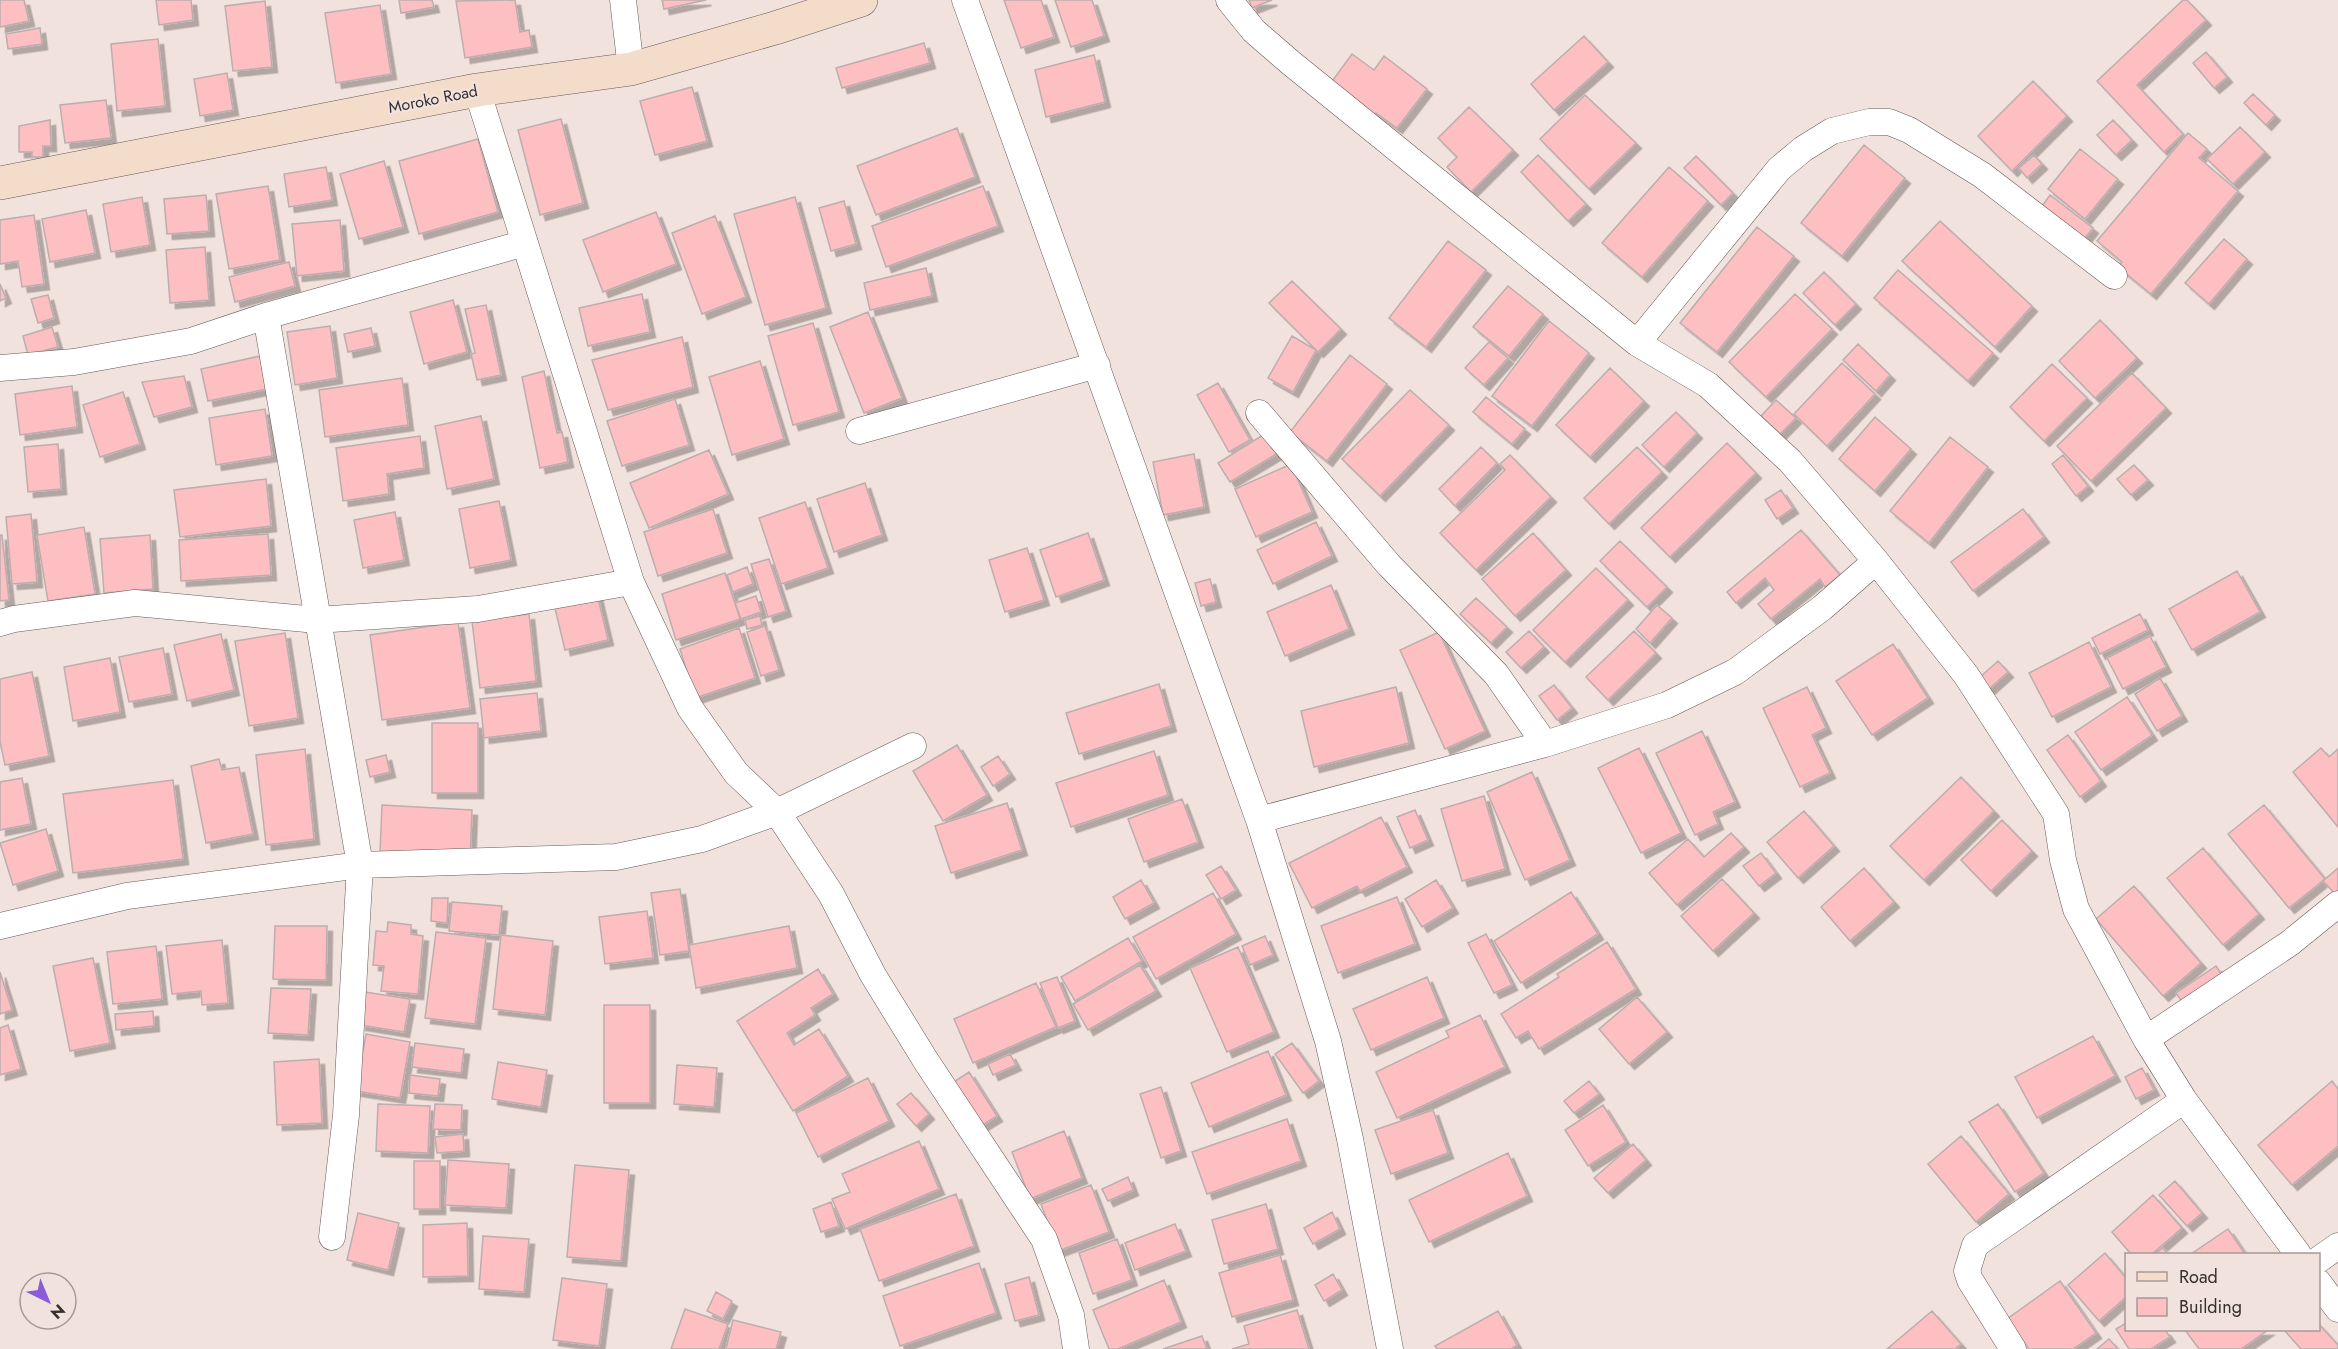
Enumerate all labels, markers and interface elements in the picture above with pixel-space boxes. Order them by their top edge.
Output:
street label: Moroko Road [386,79,480,119]
legend [2125,1253,2320,1331]
text: Road [2179,1264,2218,1290]
north arrow [18,1271,78,1331]
text: Building [2179,1294,2242,1320]
text: N [45,1299,70,1324]

